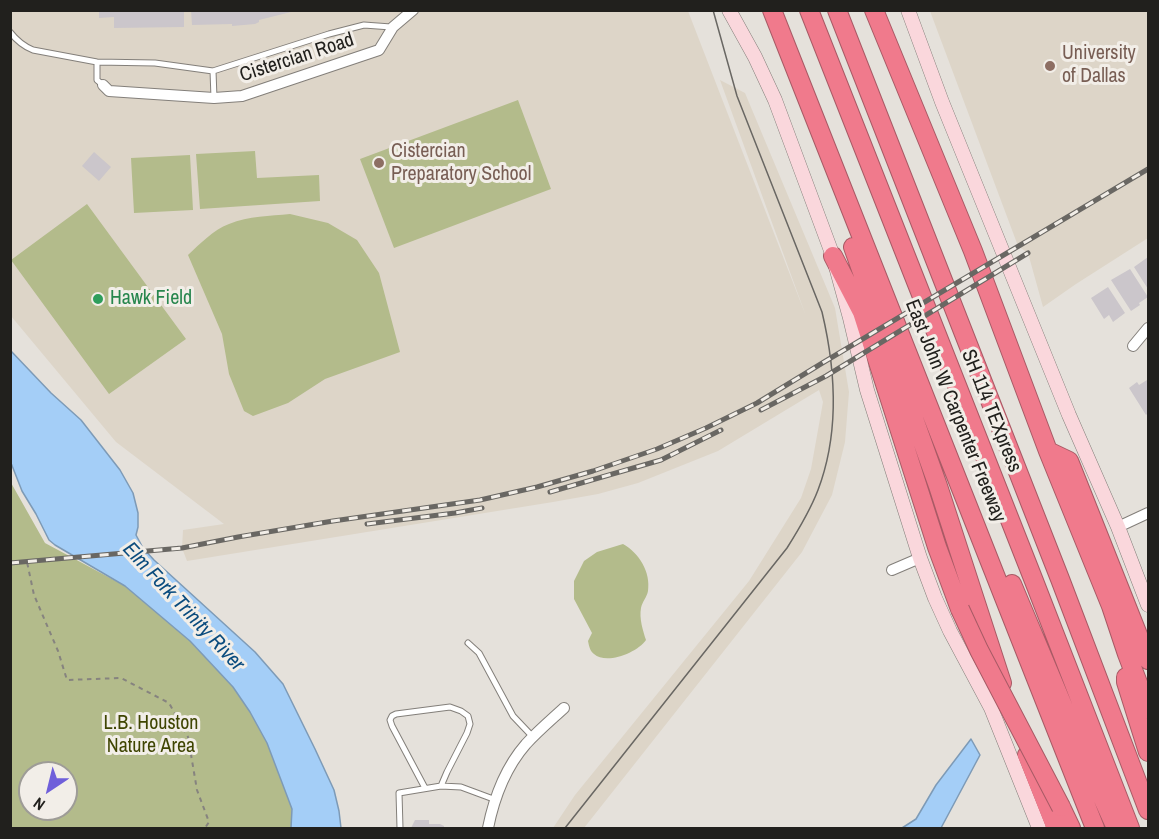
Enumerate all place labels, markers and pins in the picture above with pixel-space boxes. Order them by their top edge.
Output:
place label: University of Dallas [1062,42,1136,89]
marker: University of Dallas [1043,59,1057,73]
place label: Cistercian Preparatory School [391,140,531,187]
marker: Cistercian Preparatory School [372,156,386,170]
place label: Hawk Field [110,287,192,311]
marker: Hawk Field [91,292,105,306]

